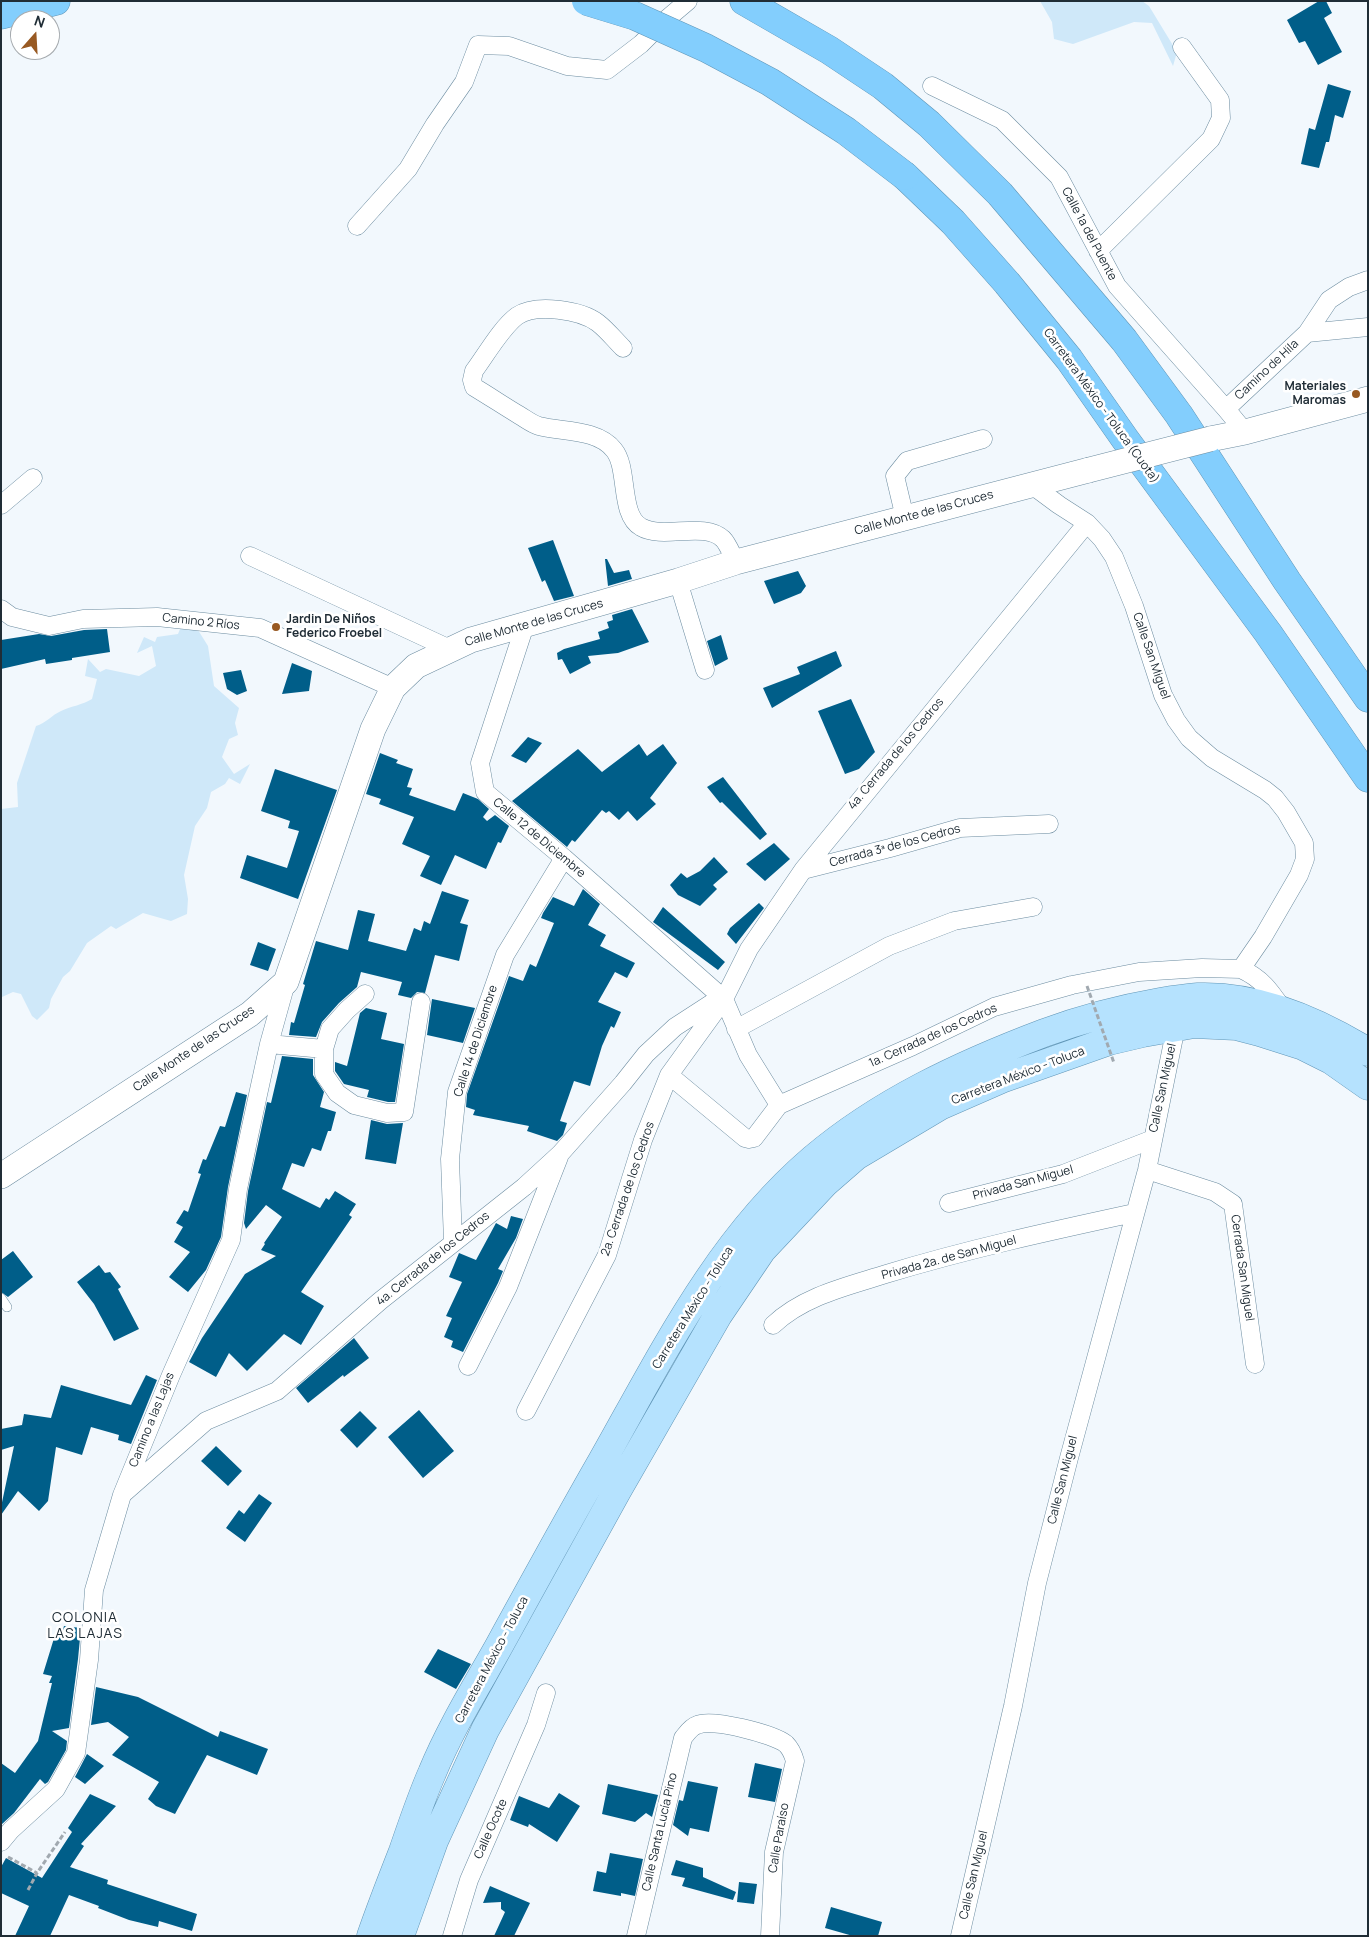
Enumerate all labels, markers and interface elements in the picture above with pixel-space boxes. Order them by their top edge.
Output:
north arrow [10,10,60,60]
text: N [32,11,48,32]
street label: Calle 1a del Puente [1058,185,1120,283]
street label: Carretera México - Toluca (Cuota) [1040,326,1162,486]
street label: Camino de Hila [1232,337,1302,403]
place label: Materiales Maromas [1285,380,1346,408]
marker: Materiales Maromas [1350,388,1362,400]
street label: Calle Monte de las Cruces [853,488,995,538]
street label: Calle Monte de las Cruces [463,596,605,650]
street label: Camino 2 Ríos [162,611,240,633]
street label: Calle San Miguel [1129,611,1173,701]
place label: Jardin De Niños Federico Froebel [286,613,382,641]
marker: Jardin De Niños Federico Froebel [270,621,282,633]
street label: 4a. Cerrada de los Cedros [845,695,947,813]
street label: Calle 12 de Diciembre [490,795,588,881]
street label: Cerrada 3ª de los Cedros [828,822,962,870]
street label: Calle 14 de Diciembre [451,983,501,1099]
street label: 1a. Cerrada de los Cedros [867,1001,999,1071]
street label: Calle Monte de las Cruces [131,1003,257,1095]
street label: Calle San Miguel [1147,1042,1179,1134]
street label: Carretera México - Toluca [949,1044,1087,1108]
street label: 2a. Cerrada de los Cedros [598,1120,658,1258]
street label: Privada San Miguel [971,1163,1075,1203]
street label: 4a. Cerrada de los Cedros [374,1209,492,1309]
street label: Cerrada San Miguel [1227,1214,1257,1322]
street label: Privada 2a. de San Miguel [880,1233,1018,1283]
street label: Carretera México - Toluca [649,1244,737,1372]
street label: Camino a las Lajas [126,1371,178,1469]
street label: Calle San Miguel [1045,1434,1081,1526]
street label: Carretera México - Toluca [452,1594,532,1726]
district label: COLONIA LAS LAJAS [46,1610,124,1642]
street label: Calle Santa Lucía Pino [639,1771,681,1893]
street label: Calle Ocote [471,1797,511,1861]
street label: Calle Paraíso [766,1802,792,1874]
street label: Calle San Miguel [957,1829,991,1921]

